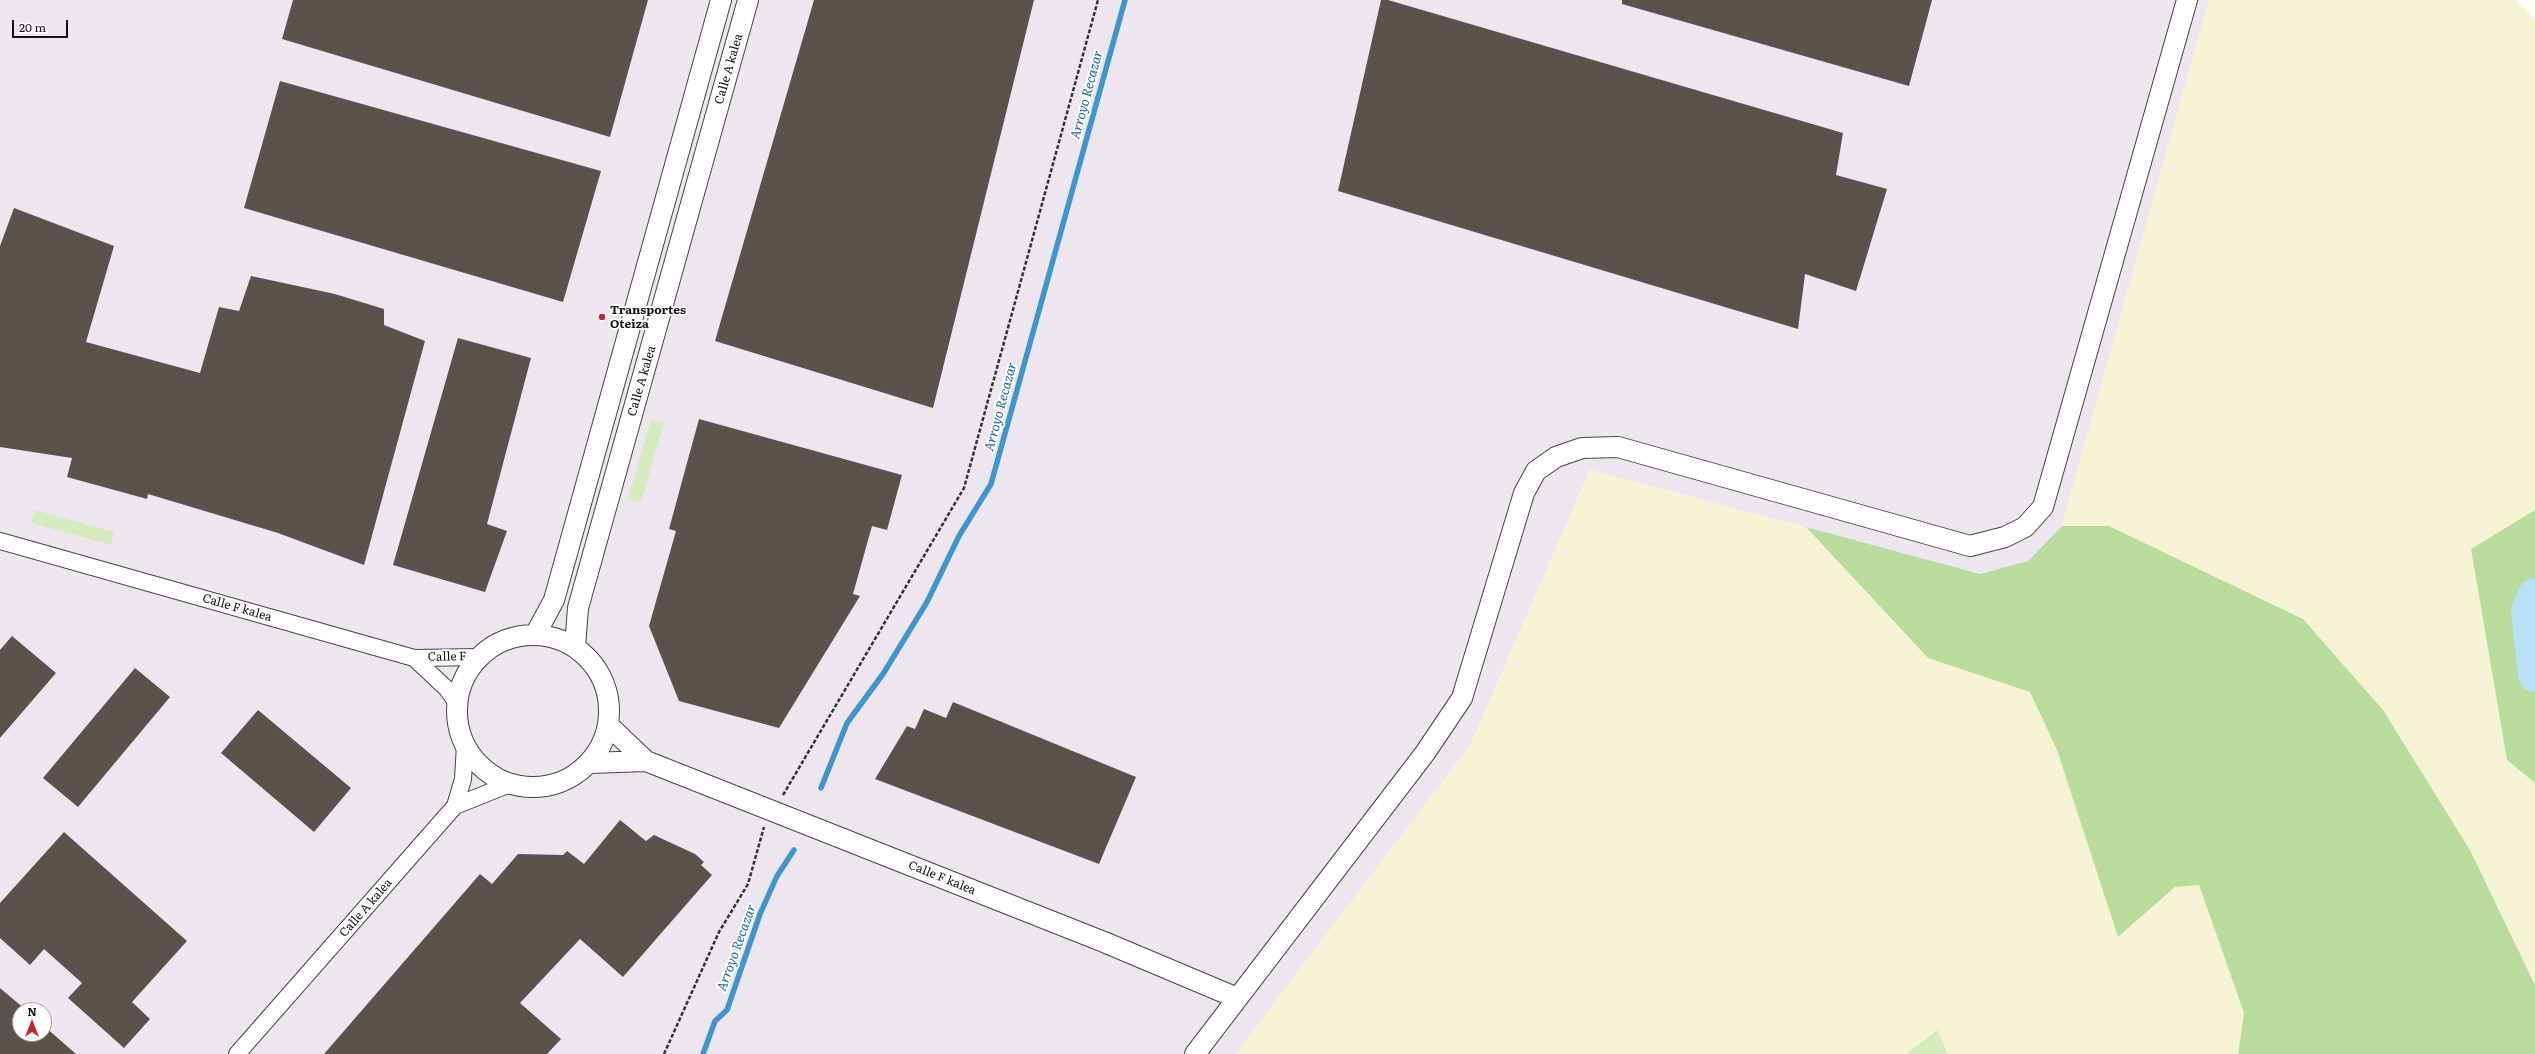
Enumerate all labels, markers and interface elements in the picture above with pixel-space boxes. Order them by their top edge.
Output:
scale bar [14,12,70,38]
text: 20 m [19,18,46,36]
street label: Calle A kalea [712,32,746,106]
water label: Arroyo Recazar [1068,49,1106,141]
place label: Transportes Oteiza [610,303,686,331]
marker: Transportes Oteiza [597,312,607,322]
street label: Calle A kalea [625,344,659,418]
water label: Arroyo Recazar [982,361,1020,453]
street label: Calle F kalea [201,591,273,625]
street label: Calle F [428,649,466,665]
street label: Calle F kalea [906,858,978,898]
street label: Calle A kalea [337,876,395,940]
water label: Arroyo Recazar [714,902,760,994]
north arrow [12,1002,52,1042]
text: N [27,1003,37,1019]

